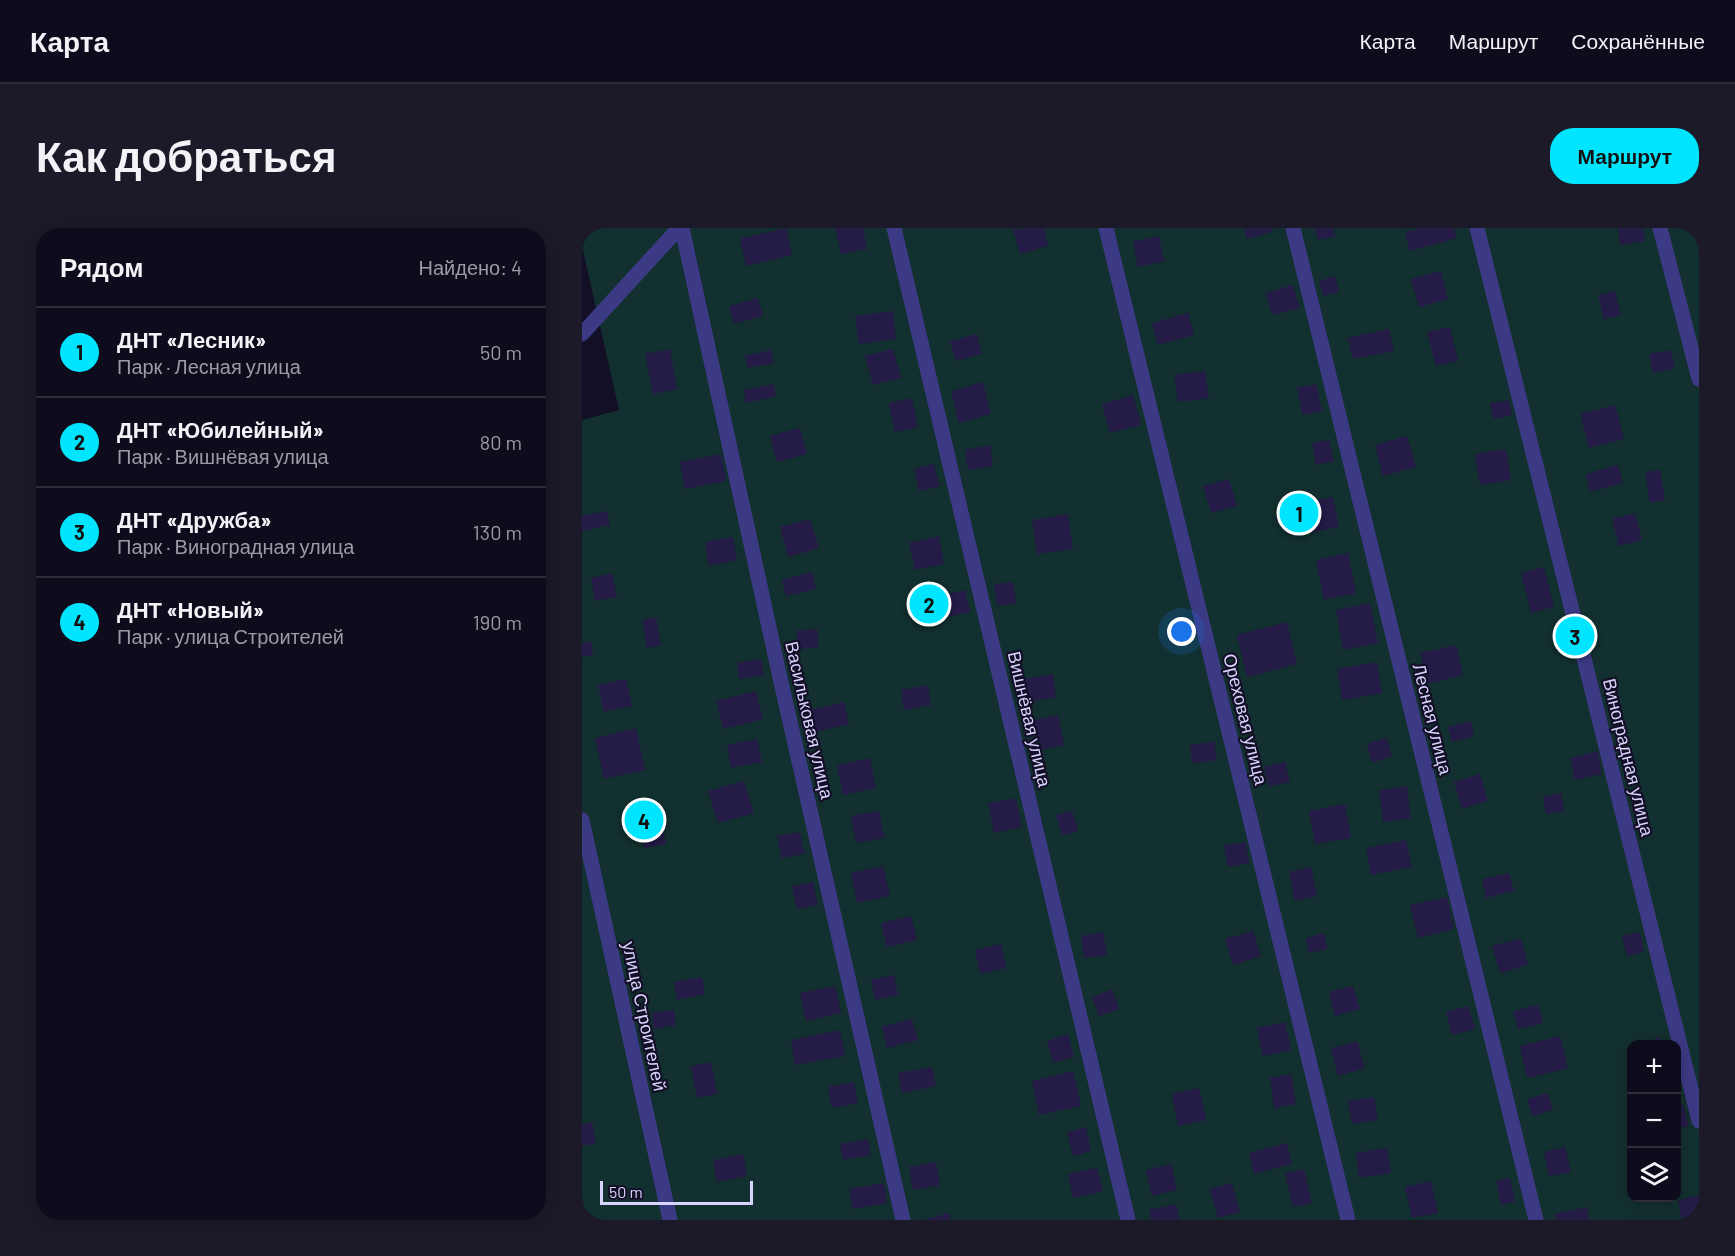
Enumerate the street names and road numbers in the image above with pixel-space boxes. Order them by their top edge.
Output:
street label: Васильковая улица [781,639,839,802]
street label: Вишнёвая улица [1004,649,1057,790]
street label: Ореховая улица [1219,651,1273,788]
street label: Лесная улица [1409,661,1458,778]
street label: Виноградная улица [1599,676,1659,839]
street label: улица Строителей [618,939,672,1093]

